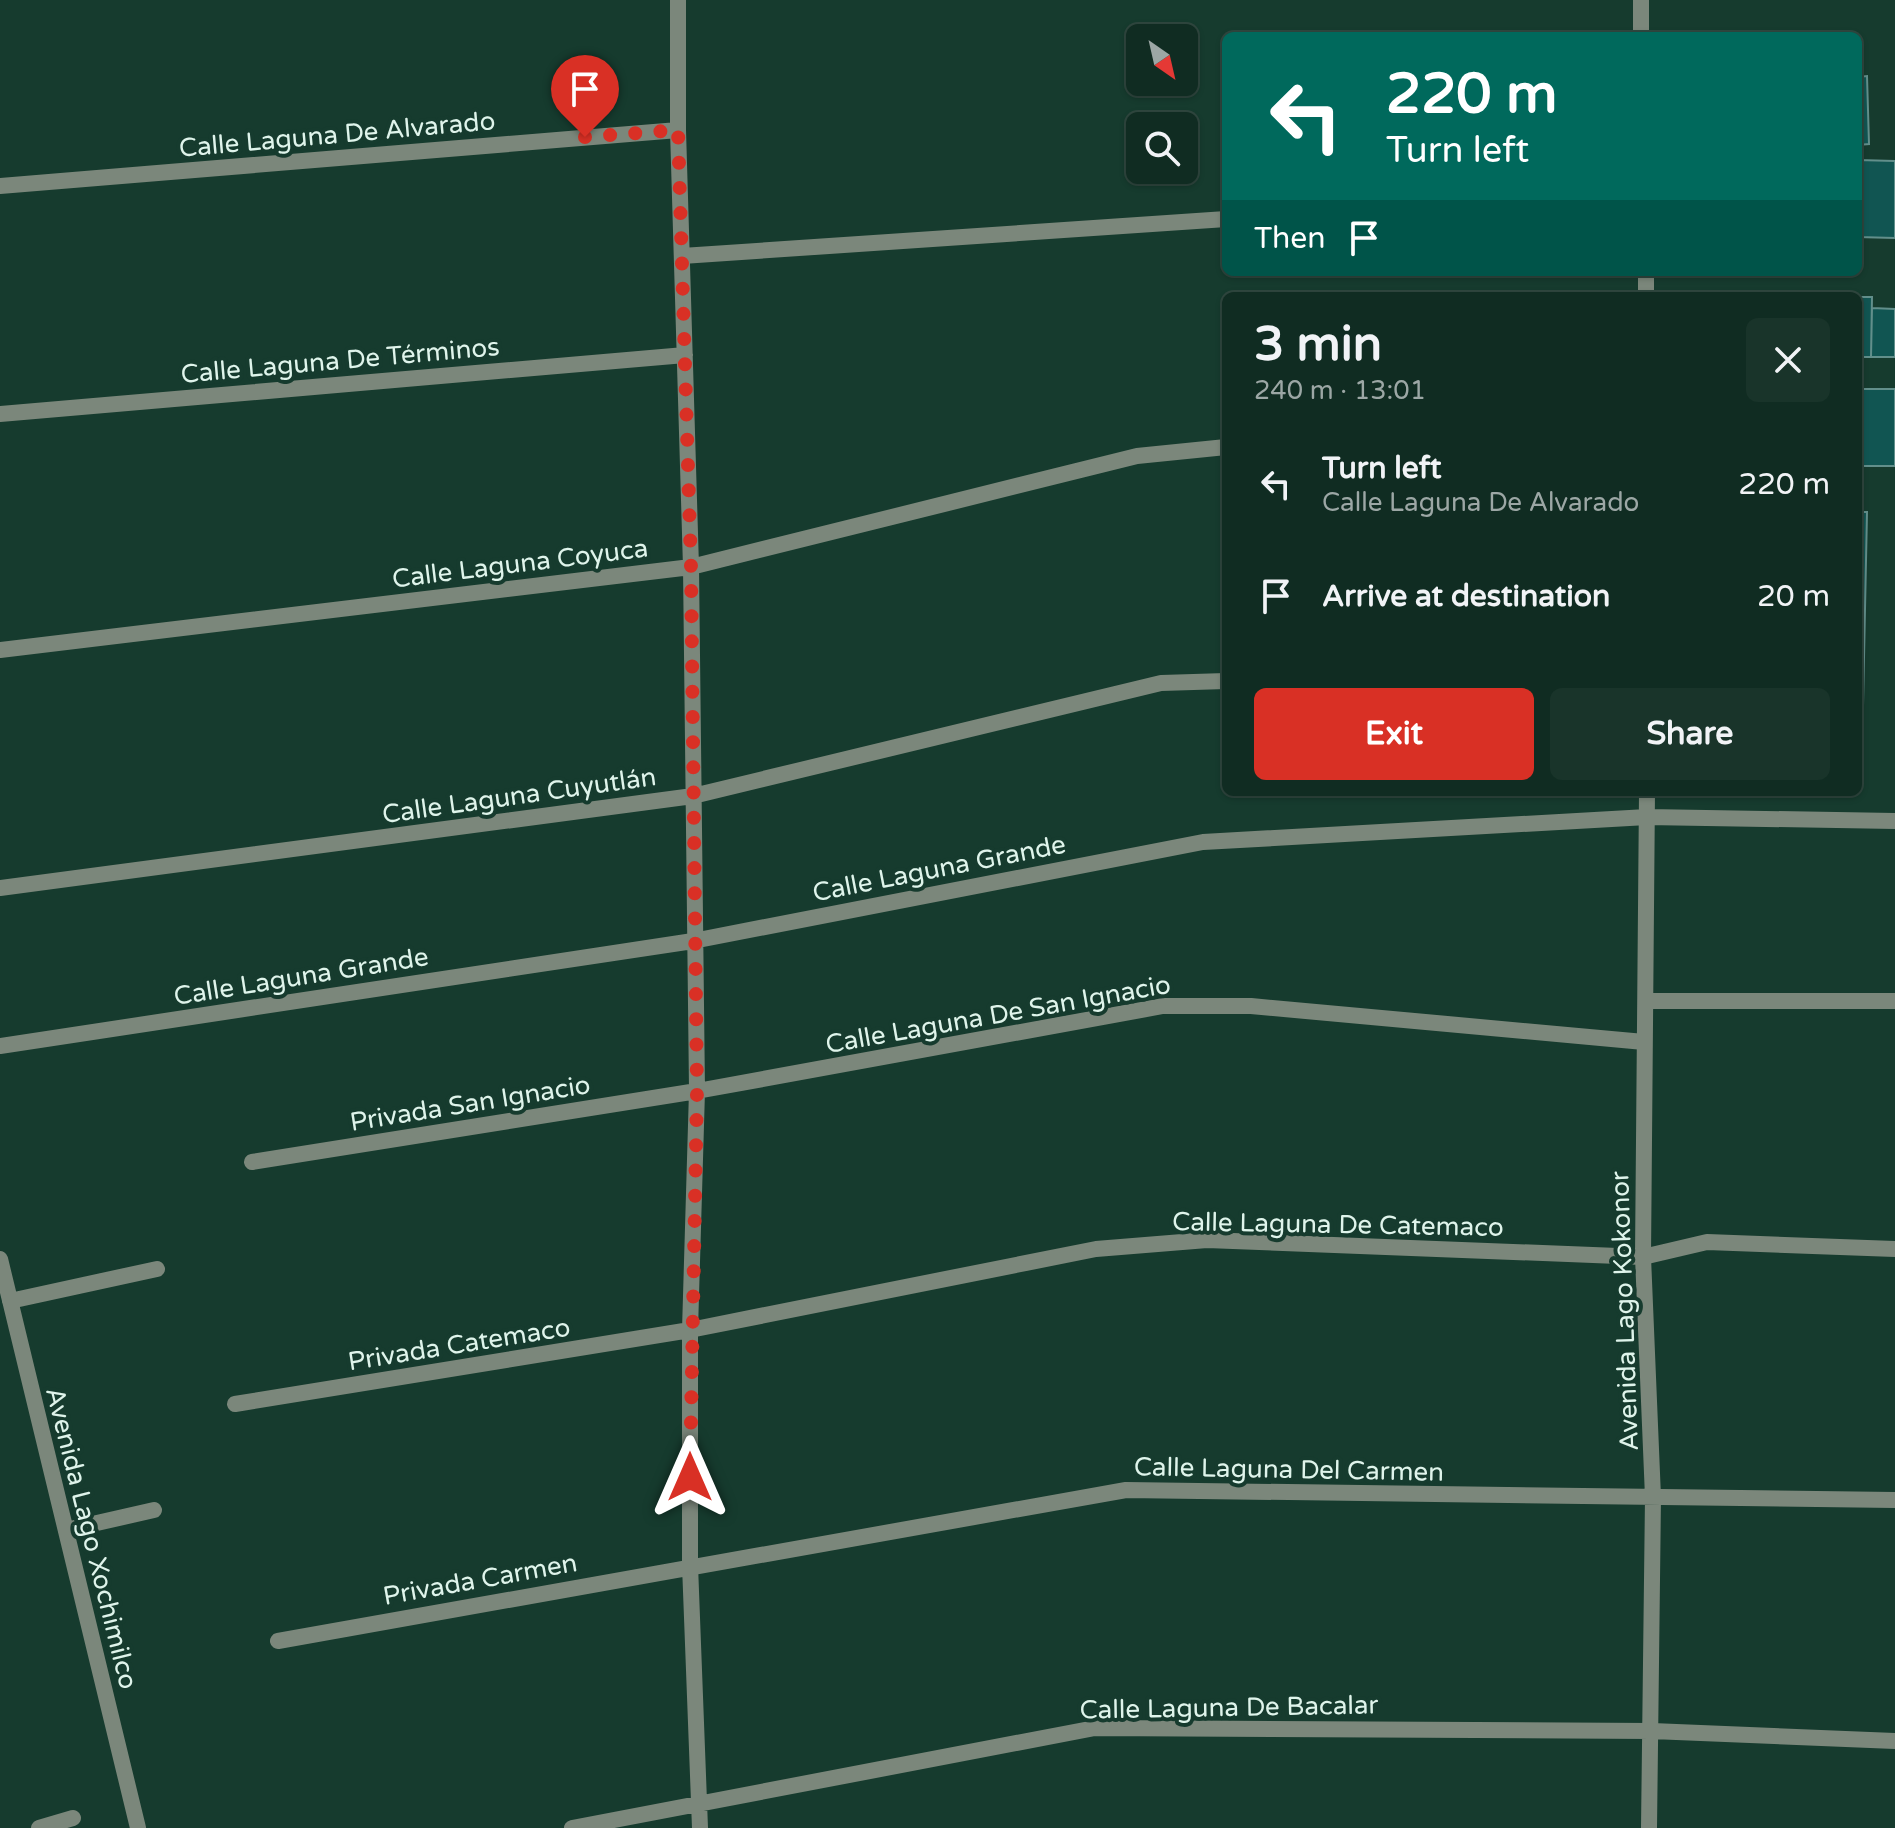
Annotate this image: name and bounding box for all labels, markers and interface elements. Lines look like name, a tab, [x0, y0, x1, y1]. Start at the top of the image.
north arrow	[1126, 24, 1198, 96]
map controls	[1126, 24, 1198, 184]
pin	[551, 55, 619, 137]
text: 220 m	[1386, 61, 1557, 128]
icon: left	[1254, 64, 1358, 168]
icon: arrive	[563, 67, 607, 111]
street label: Calle Laguna De Alvarado	[178, 105, 496, 164]
button: search	[1126, 112, 1198, 184]
text: Turn left	[1386, 129, 1529, 172]
icon: arrive	[1342, 216, 1386, 260]
text: Then	[1254, 220, 1326, 257]
text: 3 min	[1254, 316, 1382, 374]
button: close	[1746, 318, 1830, 402]
street label: Calle Laguna De Términos	[179, 331, 501, 390]
text: 240 m · 13:01	[1254, 375, 1426, 406]
text: Turn left	[1322, 450, 1441, 487]
icon: left	[1254, 462, 1298, 506]
text: 220 m	[1738, 466, 1830, 503]
text: Calle Laguna De Alvarado	[1322, 487, 1639, 518]
street label: Calle Laguna Coyuca	[390, 532, 650, 595]
icon: arrive	[1254, 574, 1298, 618]
text: Arrive at destination	[1322, 578, 1610, 615]
text: 20 m	[1757, 578, 1830, 615]
button: Exit	[1254, 688, 1534, 780]
button: Share	[1550, 688, 1830, 780]
street label: Calle Laguna Cuyutlán	[380, 761, 658, 830]
street label: Calle Laguna Grande	[810, 829, 1068, 908]
street label: Calle Laguna Grande	[172, 941, 431, 1012]
street label: Calle Laguna De San Ignacio	[823, 969, 1173, 1060]
street label: Privada San Ignacio	[348, 1069, 592, 1138]
street label: Avenida Lago Kokonor	[1604, 1170, 1645, 1451]
street label: Calle Laguna De Catemaco	[1172, 1206, 1504, 1243]
street label: Privada Catemaco	[346, 1312, 572, 1377]
street label: Avenida Lago Xochimilco	[39, 1384, 144, 1692]
position arrow	[648, 1435, 732, 1519]
street label: Calle Laguna Del Carmen	[1134, 1451, 1444, 1488]
street label: Privada Carmen	[380, 1547, 580, 1612]
street label: Calle Laguna De Bacalar	[1079, 1689, 1379, 1726]

